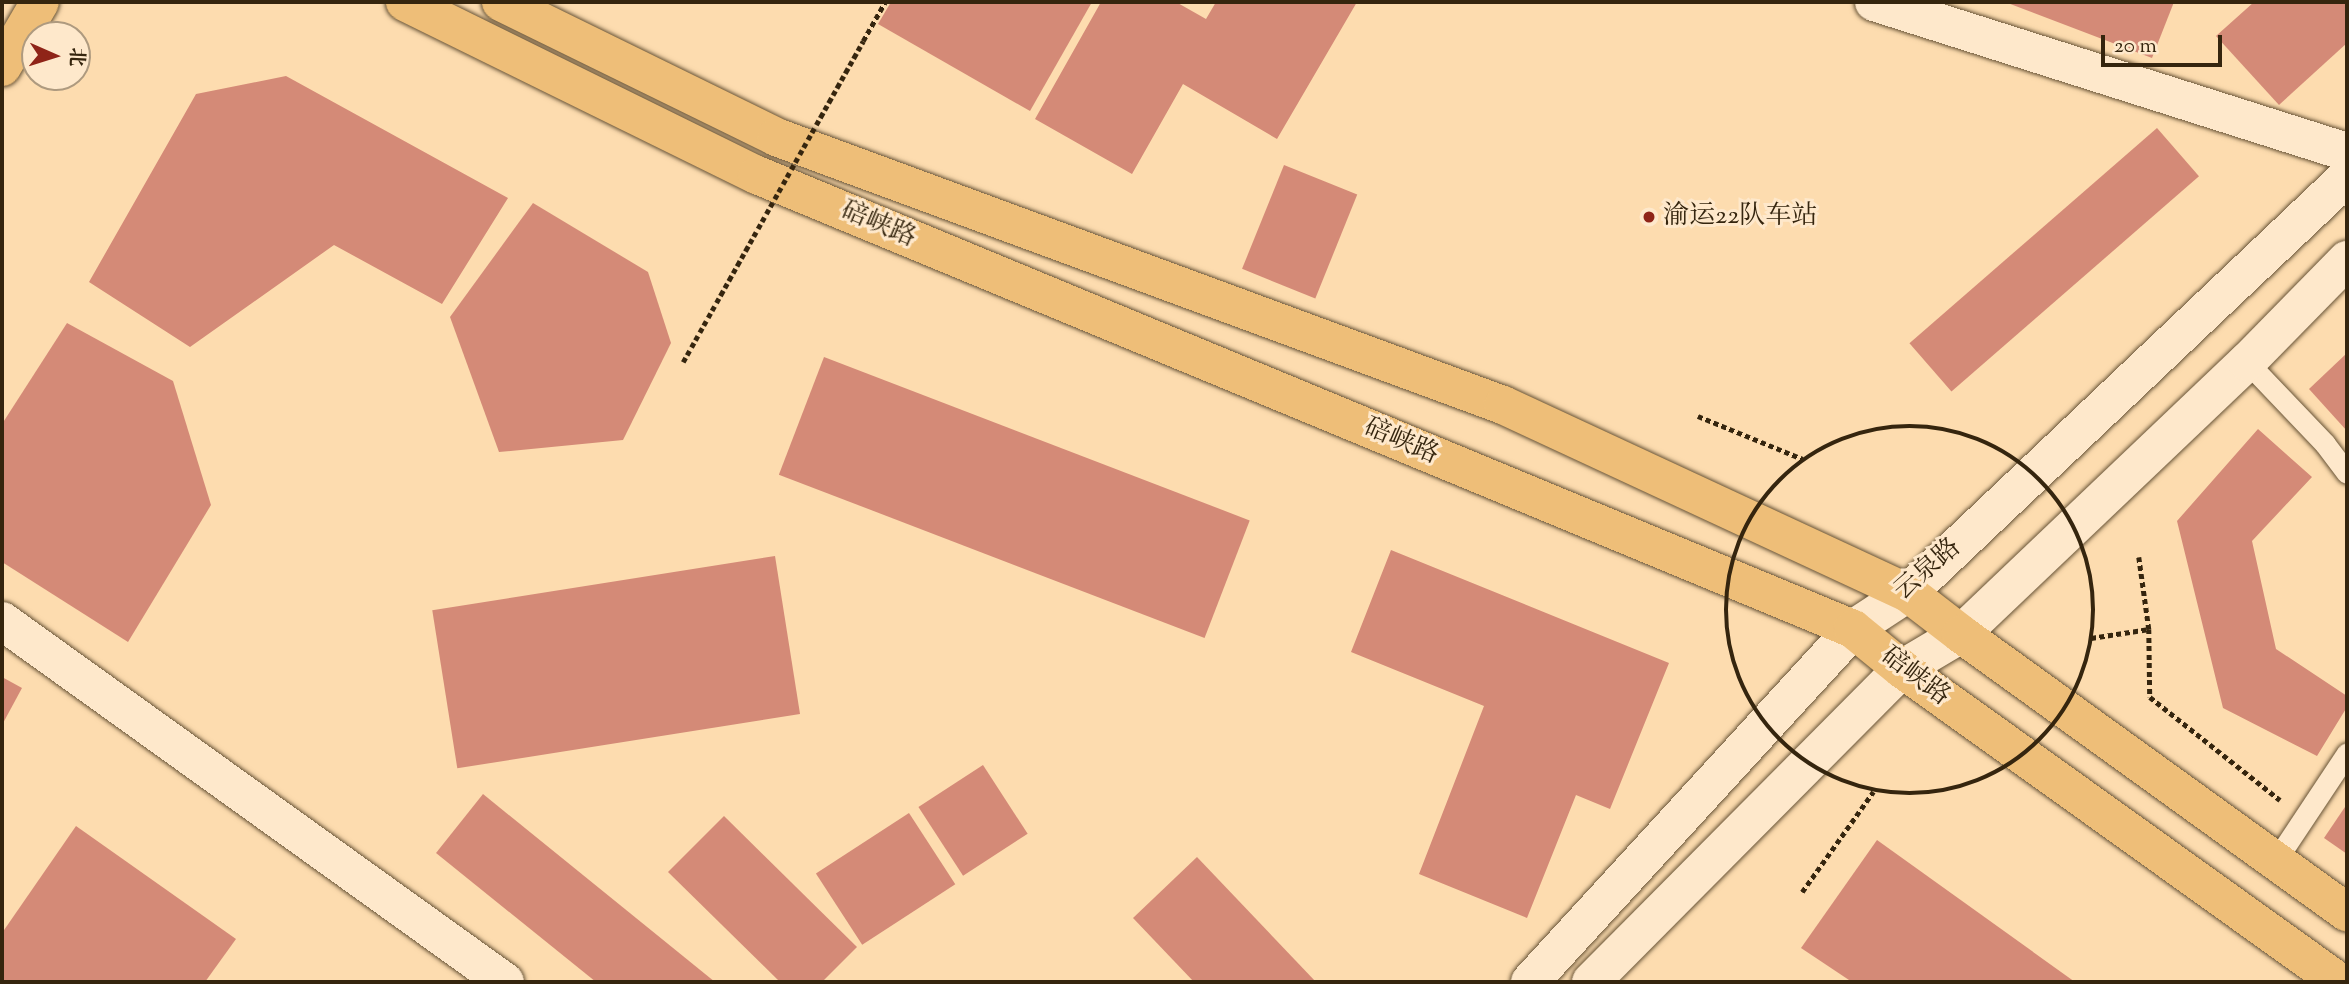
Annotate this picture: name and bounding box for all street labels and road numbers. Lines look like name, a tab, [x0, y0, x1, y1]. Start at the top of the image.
street label: 碚峡路	[836, 195, 920, 255]
street label: 碚峡路	[1359, 412, 1443, 472]
street label: 云泉路	[1888, 533, 1968, 607]
street label: 碚峡路	[1874, 641, 1956, 713]

